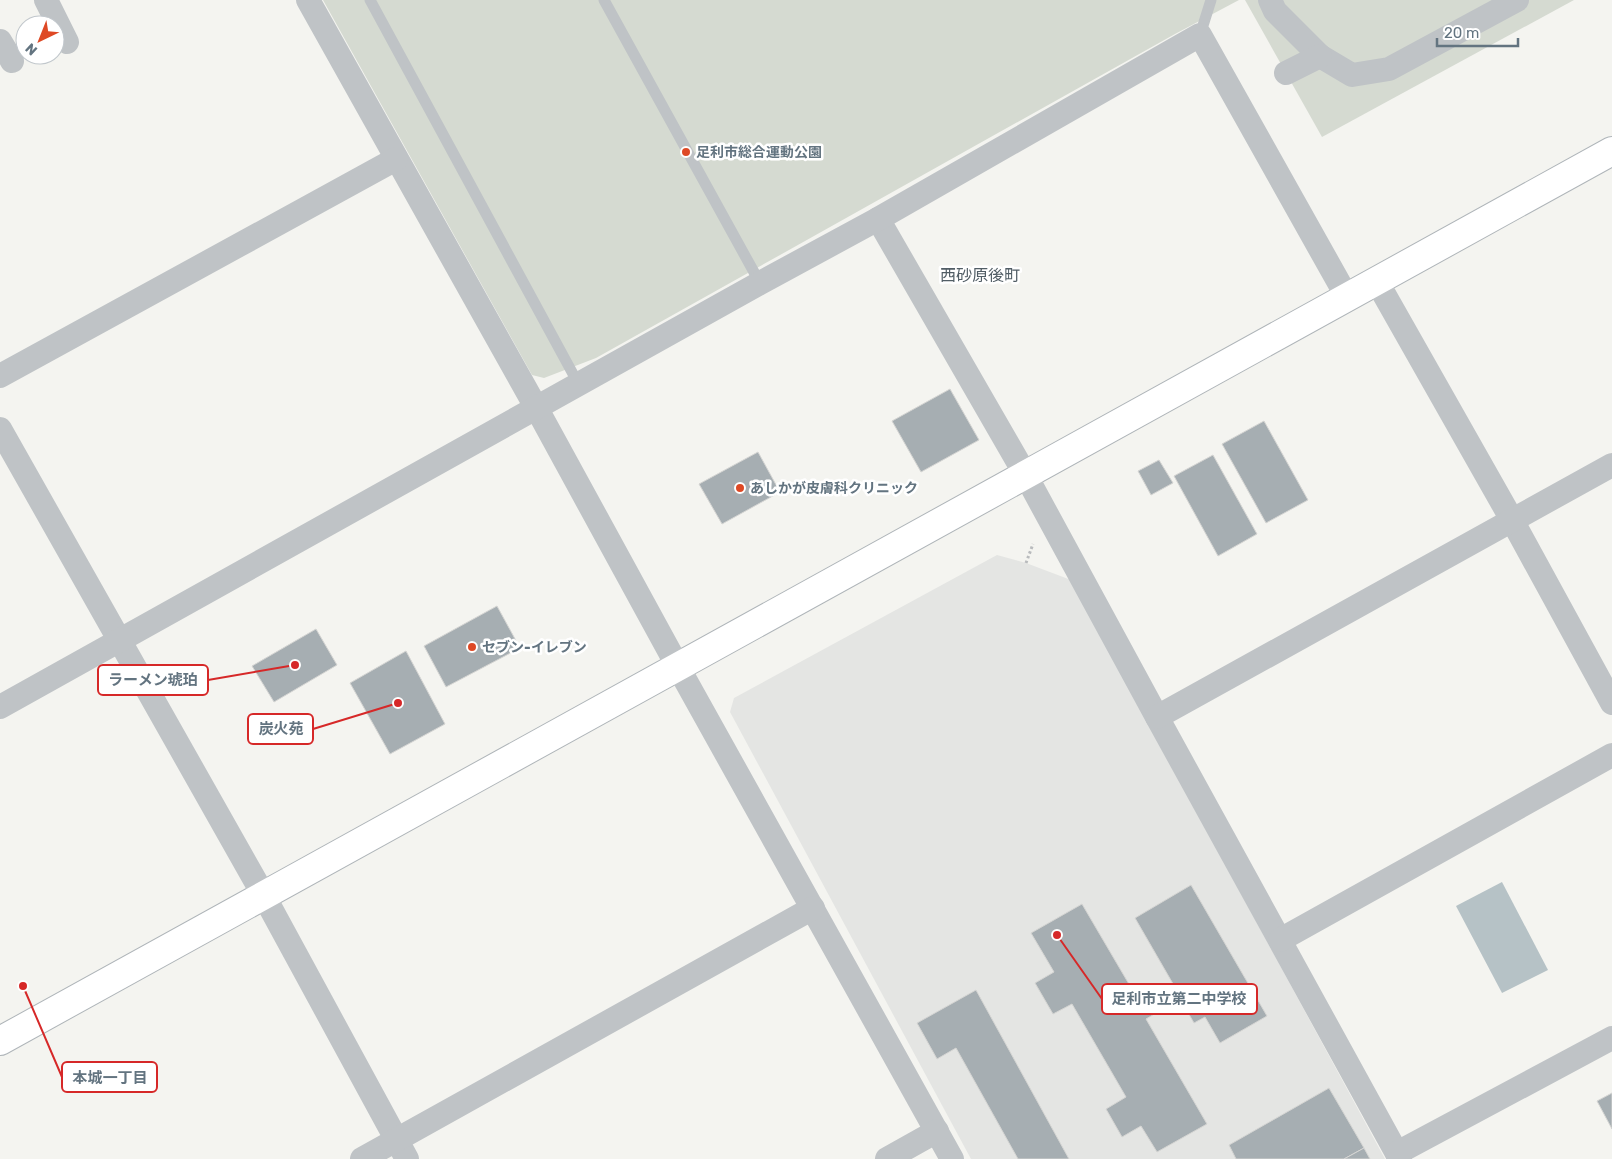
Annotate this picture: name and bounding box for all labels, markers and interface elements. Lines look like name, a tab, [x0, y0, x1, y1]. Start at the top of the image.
north arrow	[15, 15, 65, 65]
scale bar	[1437, 15, 1518, 47]
text: 20 m	[1444, 24, 1479, 42]
text: N	[22, 39, 41, 59]
place label: 足利市総合運動公園	[696, 144, 822, 161]
marker: 足利市総合運動公園	[680, 146, 692, 158]
district label: 西砂原後町	[940, 266, 1020, 285]
place label: あしかが皮膚科クリニック	[750, 480, 918, 497]
marker: あしかが皮膚科クリニック	[734, 482, 746, 494]
place label: セブン-イレブン	[482, 639, 587, 656]
marker: セブン-イレブン	[466, 641, 478, 653]
callout: ラーメン琥珀	[98, 665, 208, 695]
text: ラーメン琥珀	[108, 671, 198, 689]
callout: 炭火苑	[248, 714, 313, 744]
text: 炭火苑	[258, 720, 304, 738]
callout: 足利市立第二中学校	[1102, 984, 1257, 1014]
text: 足利市立第二中学校	[1111, 990, 1247, 1008]
callout: 本城一丁目	[62, 1062, 157, 1092]
text: 本城一丁目	[72, 1069, 148, 1087]

